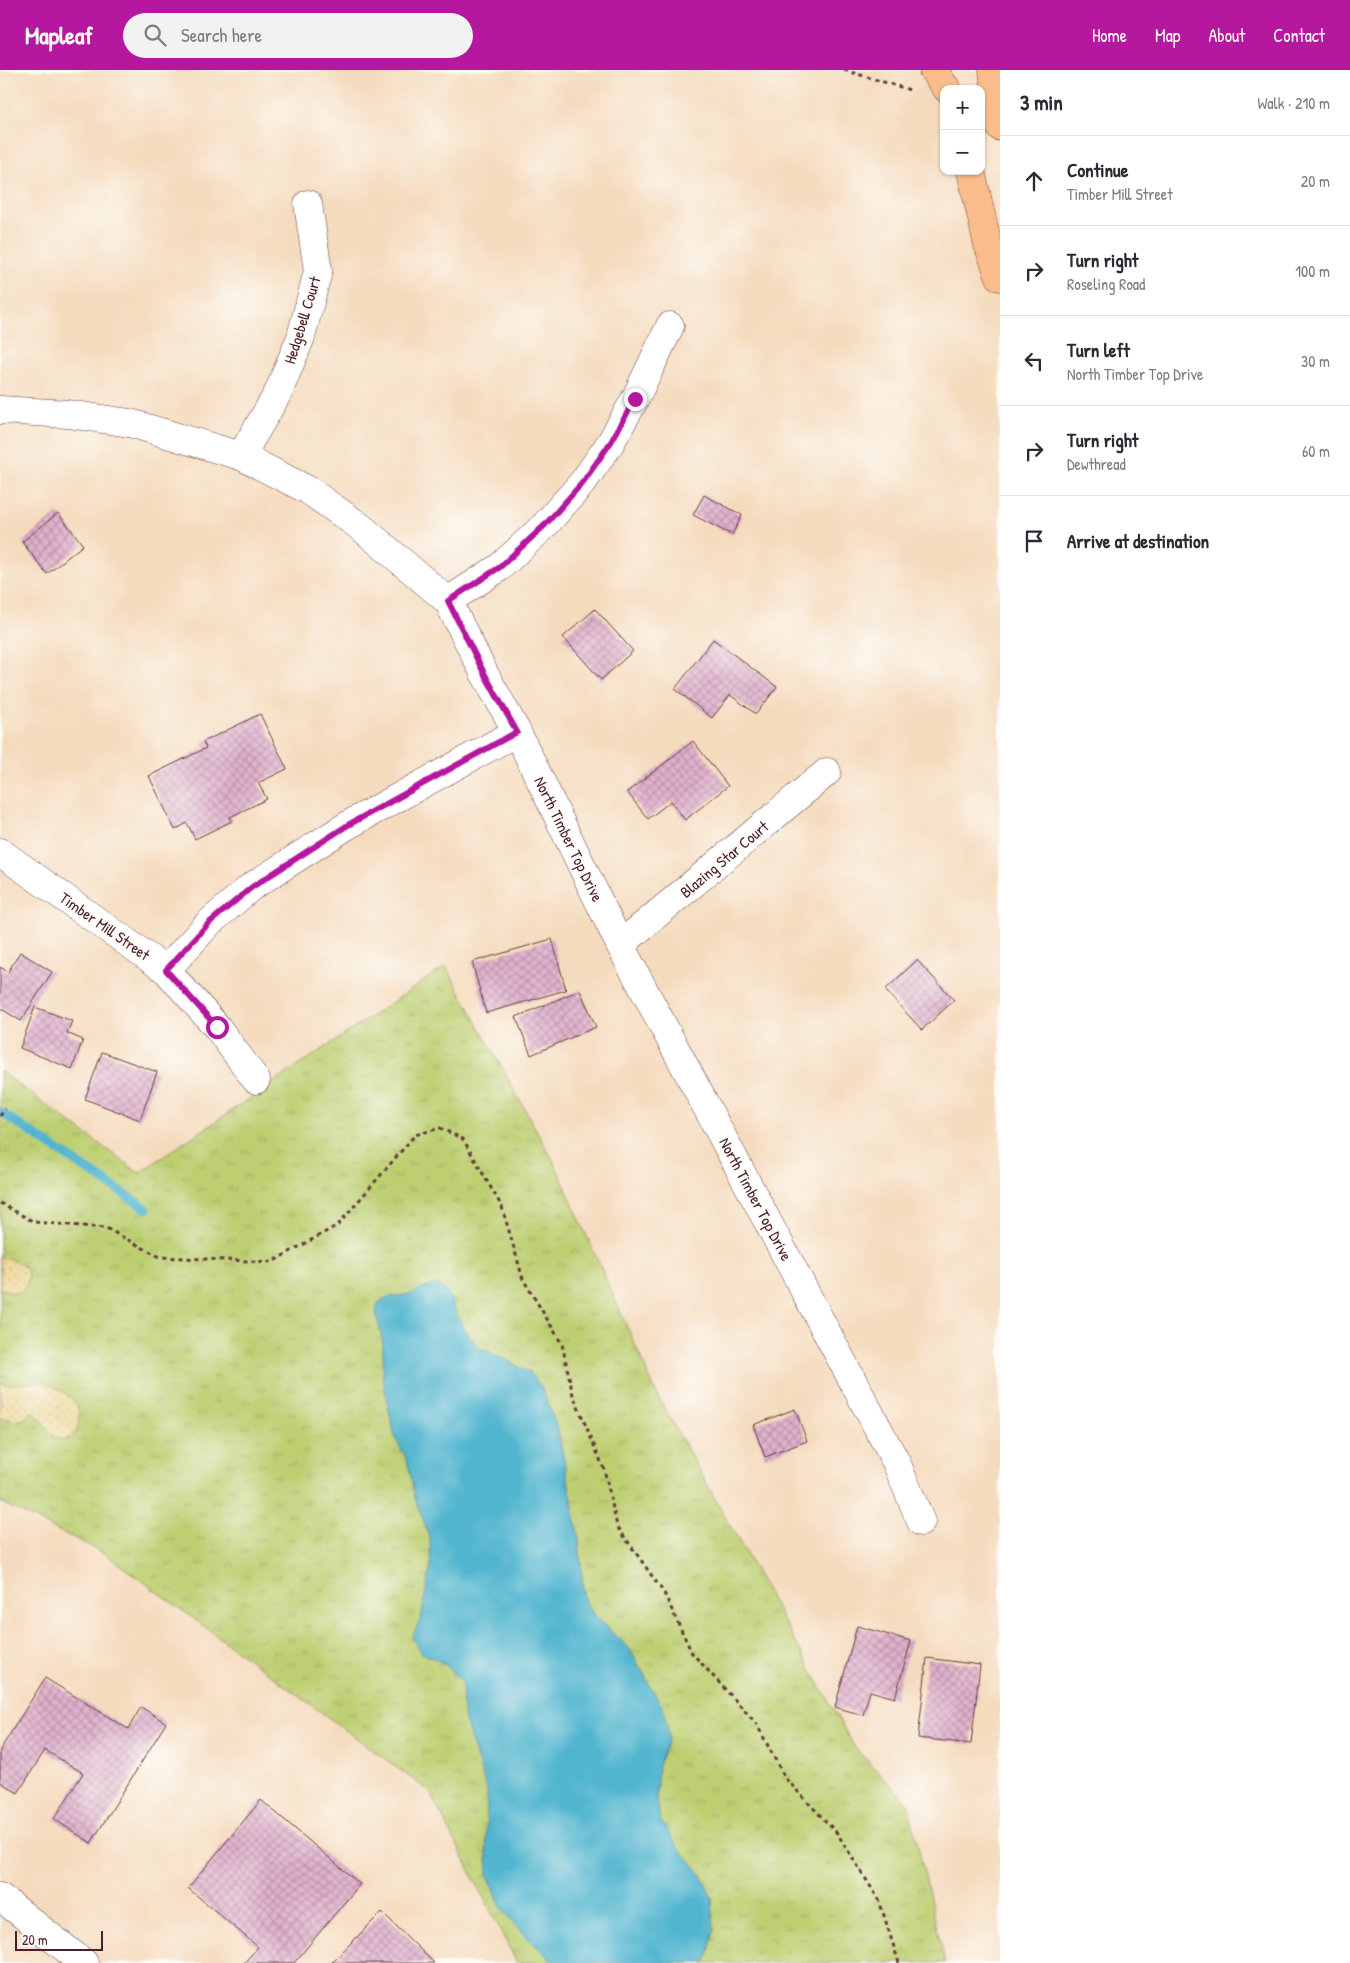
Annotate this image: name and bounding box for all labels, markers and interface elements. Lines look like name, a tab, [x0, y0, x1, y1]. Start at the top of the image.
search box	[123, 13, 473, 58]
text: Mapleaf	[25, 19, 93, 51]
icon: search	[141, 21, 169, 49]
text: Search here	[181, 22, 262, 48]
text: Home	[1092, 23, 1127, 48]
text: Map	[1155, 23, 1180, 48]
text: About	[1208, 23, 1245, 48]
text: Contact	[1273, 23, 1325, 48]
map controls	[940, 85, 985, 175]
button: +	[940, 85, 985, 130]
text: 3 min	[1020, 88, 1063, 117]
text: Walk · 210 m	[1257, 92, 1330, 114]
button: −	[940, 130, 985, 175]
text: Continue	[1067, 157, 1128, 183]
icon: ahead	[1020, 167, 1048, 195]
text: 20 m	[1301, 170, 1330, 192]
text: Timber Mill Street	[1067, 183, 1173, 205]
text: Turn right	[1067, 247, 1138, 273]
icon: right	[1020, 257, 1048, 285]
text: 100 m	[1295, 260, 1330, 282]
street label: Hedgebell Court	[278, 273, 326, 366]
text: Roseling Road	[1067, 273, 1145, 295]
text: Turn left	[1067, 337, 1130, 363]
icon: left	[1020, 347, 1048, 375]
text: 30 m	[1301, 350, 1330, 372]
text: North Timber Top Drive	[1067, 363, 1203, 385]
route end	[624, 388, 647, 411]
text: Turn right	[1067, 427, 1138, 453]
icon: right	[1020, 437, 1048, 465]
text: 60 m	[1302, 440, 1330, 462]
text: Dewthread	[1067, 453, 1126, 475]
icon: arrive	[1020, 527, 1048, 555]
text: Arrive at destination	[1067, 528, 1209, 554]
street label: North Timber Top Drive	[529, 773, 609, 906]
street label: Blazing Star Court	[675, 815, 773, 903]
street label: Timber Mill Street	[55, 887, 155, 966]
route start	[206, 1016, 229, 1039]
street label: North Timber Top Drive	[714, 1134, 798, 1265]
scale bar	[15, 1928, 102, 1951]
text: 20 m	[22, 1930, 48, 1949]

